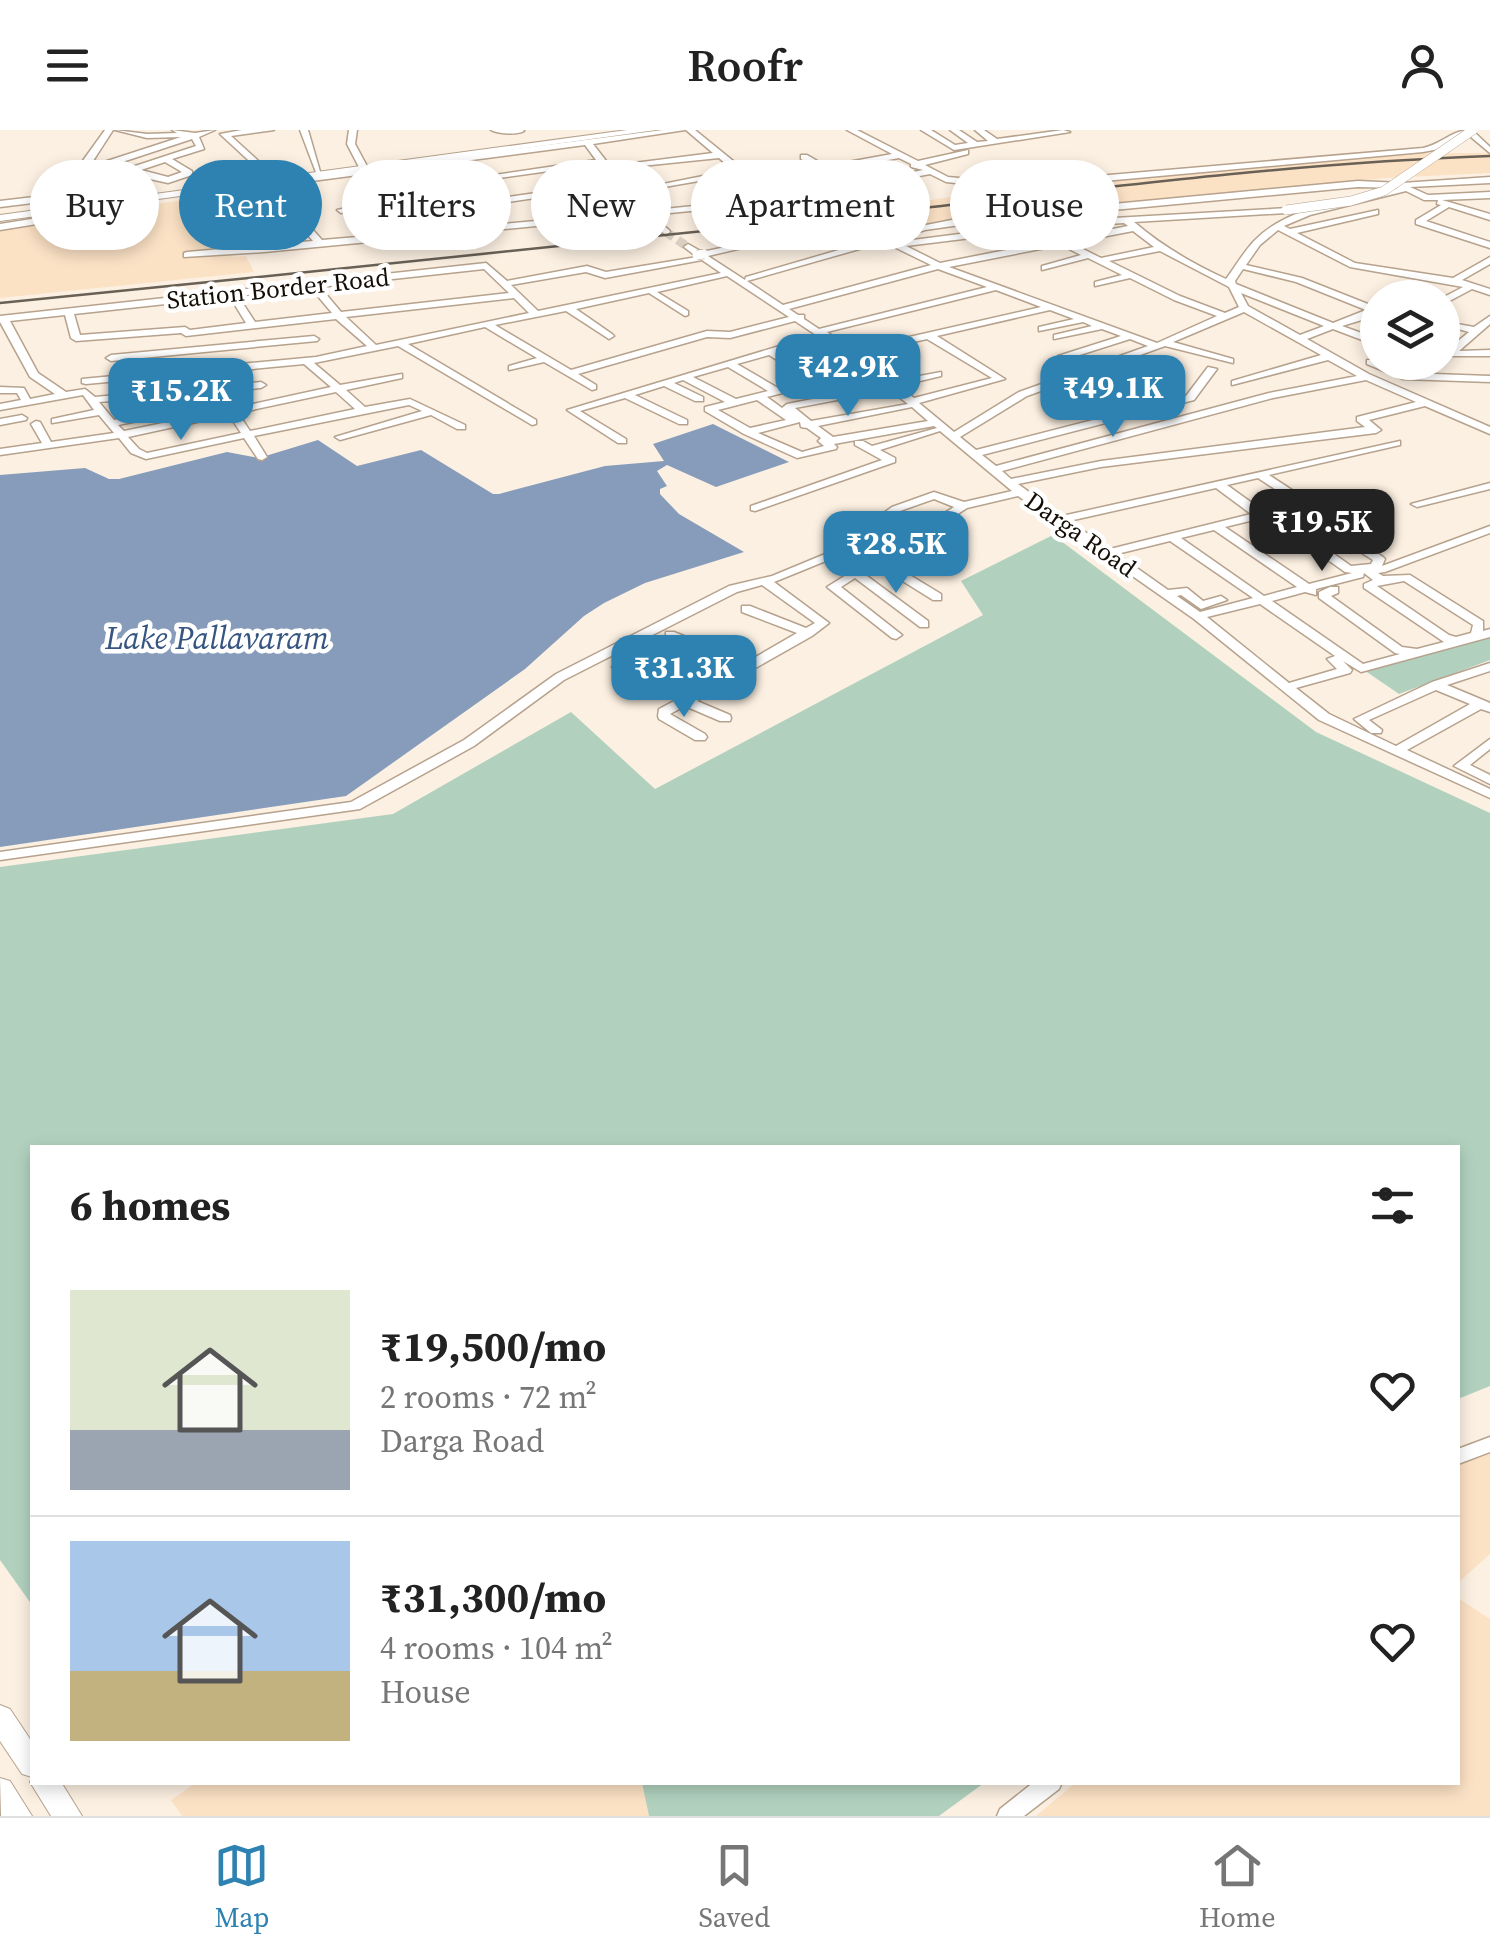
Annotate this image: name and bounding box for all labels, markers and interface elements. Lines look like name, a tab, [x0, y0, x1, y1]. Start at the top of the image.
text: Roofr	[687, 34, 803, 96]
icon: menu	[40, 38, 95, 93]
icon: person	[1395, 38, 1450, 93]
chip: Buy	[30, 160, 159, 250]
chip: Rent	[179, 160, 322, 250]
chip: Filters	[342, 160, 511, 250]
chip: New	[531, 160, 671, 250]
chip: Apartment	[691, 160, 930, 250]
chip: House	[950, 160, 1119, 250]
street label: Station Border Road	[165, 259, 391, 317]
map controls	[1360, 280, 1460, 380]
button: layers	[1360, 280, 1460, 380]
pin: ₹42.9K	[767, 334, 929, 419]
text: ₹42.9K	[797, 344, 899, 388]
pin: ₹49.1K	[1032, 355, 1194, 440]
pin: ₹15.2K	[100, 358, 262, 443]
text: ₹49.1K	[1062, 365, 1164, 409]
text: ₹15.2K	[130, 368, 232, 412]
street label: Darga Road	[1019, 483, 1143, 585]
pin: ₹19.5K	[1241, 489, 1403, 574]
text: ₹19.5K	[1271, 499, 1373, 543]
pin: ₹28.5K	[815, 511, 977, 596]
text: ₹28.5K	[845, 521, 947, 565]
water label: Lake Pallavaram	[104, 616, 329, 660]
pin: ₹31.3K	[603, 635, 765, 720]
text: ₹31.3K	[633, 645, 735, 689]
text: 6 homes	[70, 1176, 230, 1234]
icon: filters	[1365, 1178, 1420, 1233]
text: ₹19,500/mo	[380, 1317, 606, 1375]
icon: home	[150, 1330, 270, 1450]
icon: heart	[1365, 1363, 1420, 1418]
text: 2 rooms · 72 m²	[380, 1375, 597, 1419]
text: Darga Road	[380, 1419, 544, 1463]
text: ₹31,300/mo	[380, 1568, 606, 1626]
icon: home	[150, 1581, 270, 1701]
icon: heart	[1365, 1614, 1420, 1669]
text: 4 rooms · 104 m²	[380, 1626, 613, 1670]
text: House	[380, 1670, 471, 1714]
tab: Map	[214, 1838, 269, 1936]
tab: Saved	[698, 1838, 770, 1936]
tab: Home	[1199, 1838, 1276, 1936]

